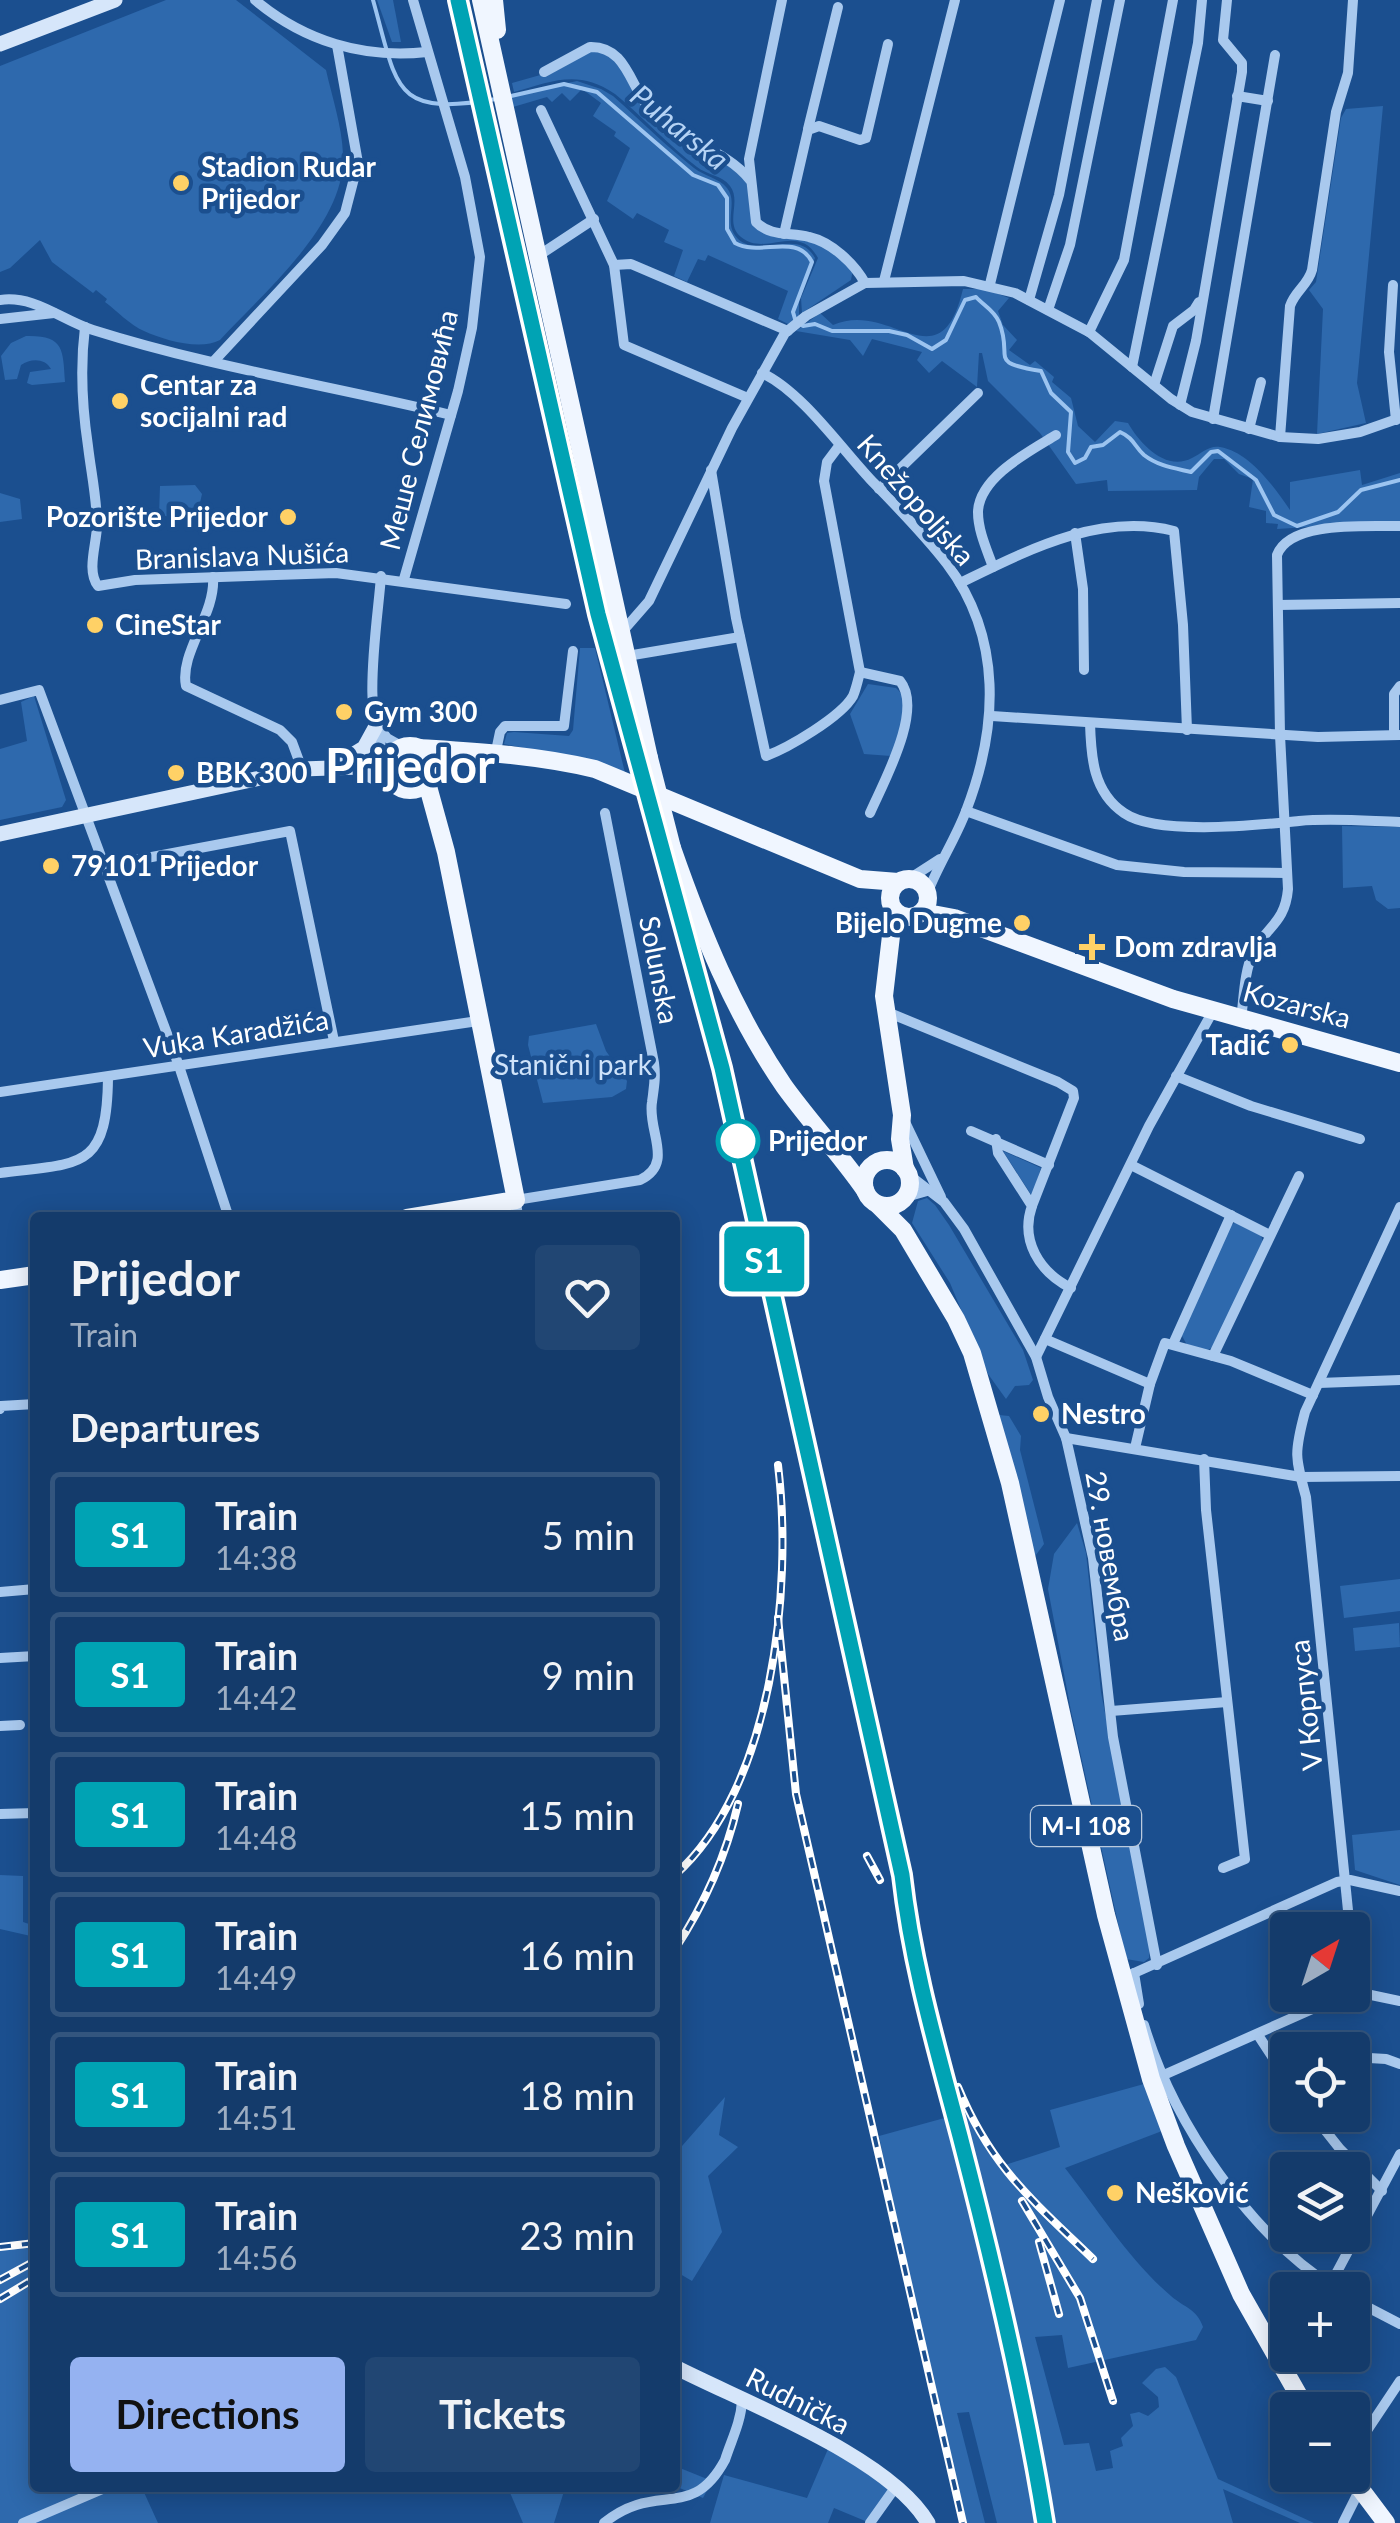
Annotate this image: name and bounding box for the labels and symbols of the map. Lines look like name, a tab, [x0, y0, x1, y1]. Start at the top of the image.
water label: Puharska	[624, 76, 736, 177]
place label: Stadion Rudar Prijedor	[201, 149, 376, 215]
marker: Stadion Rudar Prijedor	[170, 172, 192, 194]
street label: Меше Селимовића	[372, 306, 464, 553]
place label: Centar za socijalni rad	[140, 367, 287, 433]
marker: Centar za socijalni rad	[109, 390, 131, 412]
street label: Knežopoljska	[851, 427, 983, 572]
place label: Pozorište Prijedor	[46, 499, 269, 533]
marker: Pozorište Prijedor	[277, 506, 299, 528]
street label: Branislava Nušića	[134, 534, 350, 576]
place label: CineStar	[115, 607, 221, 641]
marker: CineStar	[84, 614, 106, 636]
place label: Gym 300	[364, 694, 478, 728]
marker: Gym 300	[333, 701, 355, 723]
district label: Prijedor	[325, 736, 495, 793]
place label: BBK 300	[196, 755, 308, 789]
marker: BBK 300	[165, 762, 187, 784]
place label: 79101 Prijedor	[71, 848, 259, 882]
marker: 79101 Prijedor	[40, 855, 62, 877]
place label: Bijelo Dugme	[835, 905, 1002, 939]
marker: Bijelo Dugme	[1011, 912, 1033, 934]
street label: Solunska	[633, 913, 687, 1027]
place label: Dom zdravlja	[1114, 929, 1277, 963]
marker: Dom zdravlja	[1079, 934, 1105, 960]
street label: Kozarska	[1240, 973, 1355, 1035]
street label: Vuka Karadžića	[141, 1002, 331, 1064]
place label: Tadić	[1206, 1027, 1270, 1061]
marker: Tadić	[1279, 1034, 1301, 1056]
park label: Stanični park	[494, 1047, 653, 1081]
marker: Prijedor	[717, 1120, 759, 1162]
place label: Prijedor	[768, 1123, 868, 1157]
line badge: S1	[719, 1226, 809, 1292]
place label: Nestro	[1061, 1396, 1146, 1430]
marker: Nestro	[1030, 1403, 1052, 1425]
street label: 29. новембра	[1079, 1468, 1143, 1644]
street label: V Корпуса	[1281, 1638, 1329, 1772]
road number: M-I 108	[1031, 1806, 1141, 1846]
north arrow	[1270, 1912, 1370, 2012]
place label: Nešković	[1135, 2175, 1249, 2209]
marker: Nešković	[1104, 2182, 1126, 2204]
street label: Rudnička	[741, 2360, 856, 2441]

